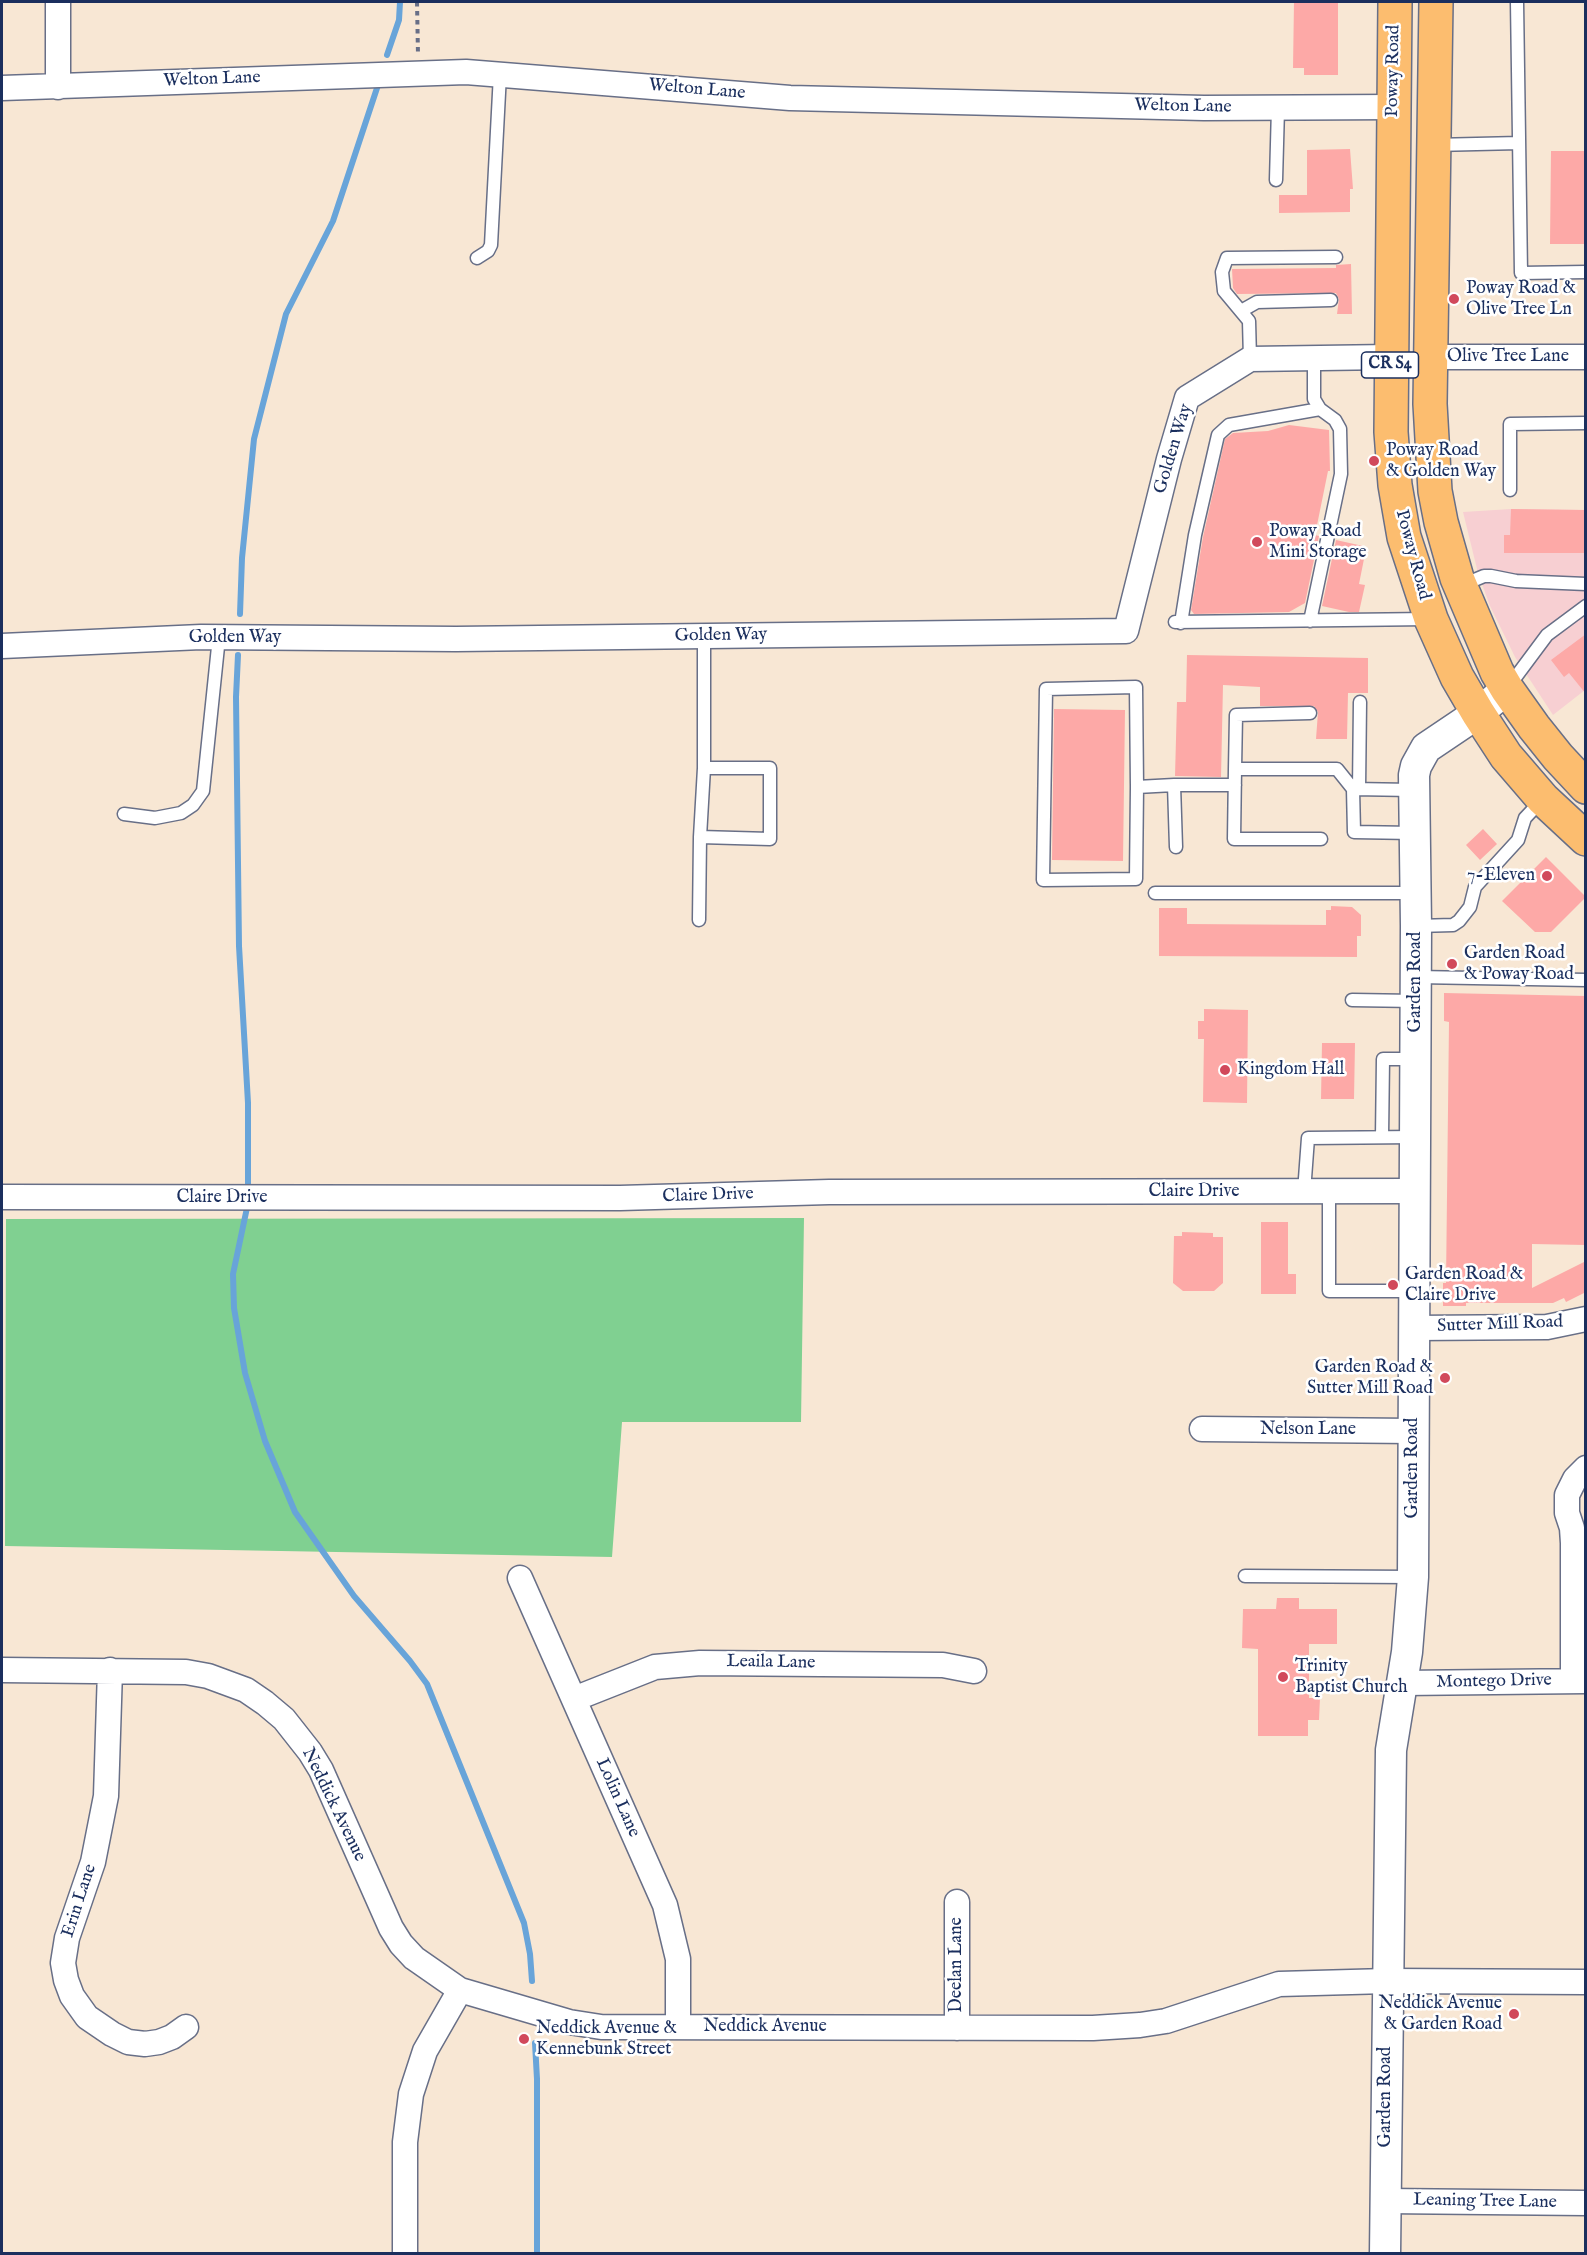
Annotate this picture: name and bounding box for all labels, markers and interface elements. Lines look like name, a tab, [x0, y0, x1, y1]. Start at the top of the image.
street label: Poway Road	[1382, 25, 1406, 117]
street label: Welton Lane	[163, 68, 261, 92]
street label: Welton Lane	[648, 75, 746, 105]
street label: Welton Lane	[1134, 95, 1232, 119]
place label: Poway Road & Olive Tree Ln	[1466, 278, 1576, 320]
marker: Poway Road & Olive Tree Ln	[1447, 292, 1461, 306]
street label: Olive Tree Lane	[1447, 346, 1569, 368]
road number: CR S4	[1362, 352, 1418, 378]
street label: Golden Way	[1150, 402, 1198, 496]
place label: Poway Road & Golden Way	[1386, 440, 1496, 482]
marker: Poway Road & Golden Way	[1367, 454, 1381, 468]
street label: Poway Road	[1390, 508, 1434, 602]
place label: Poway Road Mini Storage	[1269, 521, 1366, 564]
marker: Poway Road Mini Storage	[1250, 535, 1264, 549]
street label: Golden Way	[674, 624, 768, 648]
street label: Golden Way	[189, 627, 281, 649]
place label: 7-Eleven	[1467, 865, 1535, 887]
marker: 7-Eleven	[1540, 869, 1554, 883]
street label: Garden Road	[1405, 932, 1427, 1032]
place label: Garden Road & Poway Road	[1464, 943, 1574, 986]
marker: Garden Road & Poway Road	[1445, 957, 1459, 971]
place label: Kingdom Hall	[1237, 1059, 1344, 1081]
marker: Kingdom Hall	[1218, 1063, 1232, 1077]
street label: Claire Drive	[1148, 1181, 1240, 1203]
street label: Claire Drive	[662, 1184, 754, 1208]
street label: Claire Drive	[176, 1187, 268, 1209]
place label: Garden Road & Claire Drive	[1405, 1264, 1523, 1306]
marker: Garden Road & Claire Drive	[1386, 1278, 1400, 1292]
street label: Sutter Mill Road	[1437, 1312, 1563, 1338]
place label: Garden Road & Sutter Mill Road	[1307, 1357, 1433, 1400]
marker: Garden Road & Sutter Mill Road	[1438, 1371, 1452, 1385]
street label: Garden Road	[1402, 1418, 1424, 1518]
street label: Nelson Lane	[1260, 1419, 1356, 1441]
street label: Leaila Lane	[726, 1651, 816, 1675]
place label: Trinity Baptist Church	[1295, 1656, 1407, 1698]
marker: Trinity Baptist Church	[1276, 1670, 1290, 1684]
street label: Montego Drive	[1436, 1670, 1552, 1694]
street label: Neddick Avenue	[296, 1745, 370, 1865]
street label: Lolin Lane	[590, 1755, 644, 1841]
street label: Erin Lane	[58, 1862, 102, 1940]
street label: Deelan Lane	[946, 1917, 968, 2013]
place label: Neddick Avenue & Garden Road	[1378, 1993, 1502, 2036]
marker: Neddick Avenue & Garden Road	[1507, 2007, 1521, 2021]
street label: Neddick Avenue	[703, 2016, 827, 2038]
place label: Neddick Avenue & Kennebunk Street	[536, 2018, 677, 2060]
marker: Neddick Avenue & Kennebunk Street	[517, 2032, 531, 2046]
street label: Garden Road	[1375, 2047, 1397, 2147]
street label: Leaning Tree Lane	[1413, 2190, 1557, 2214]

